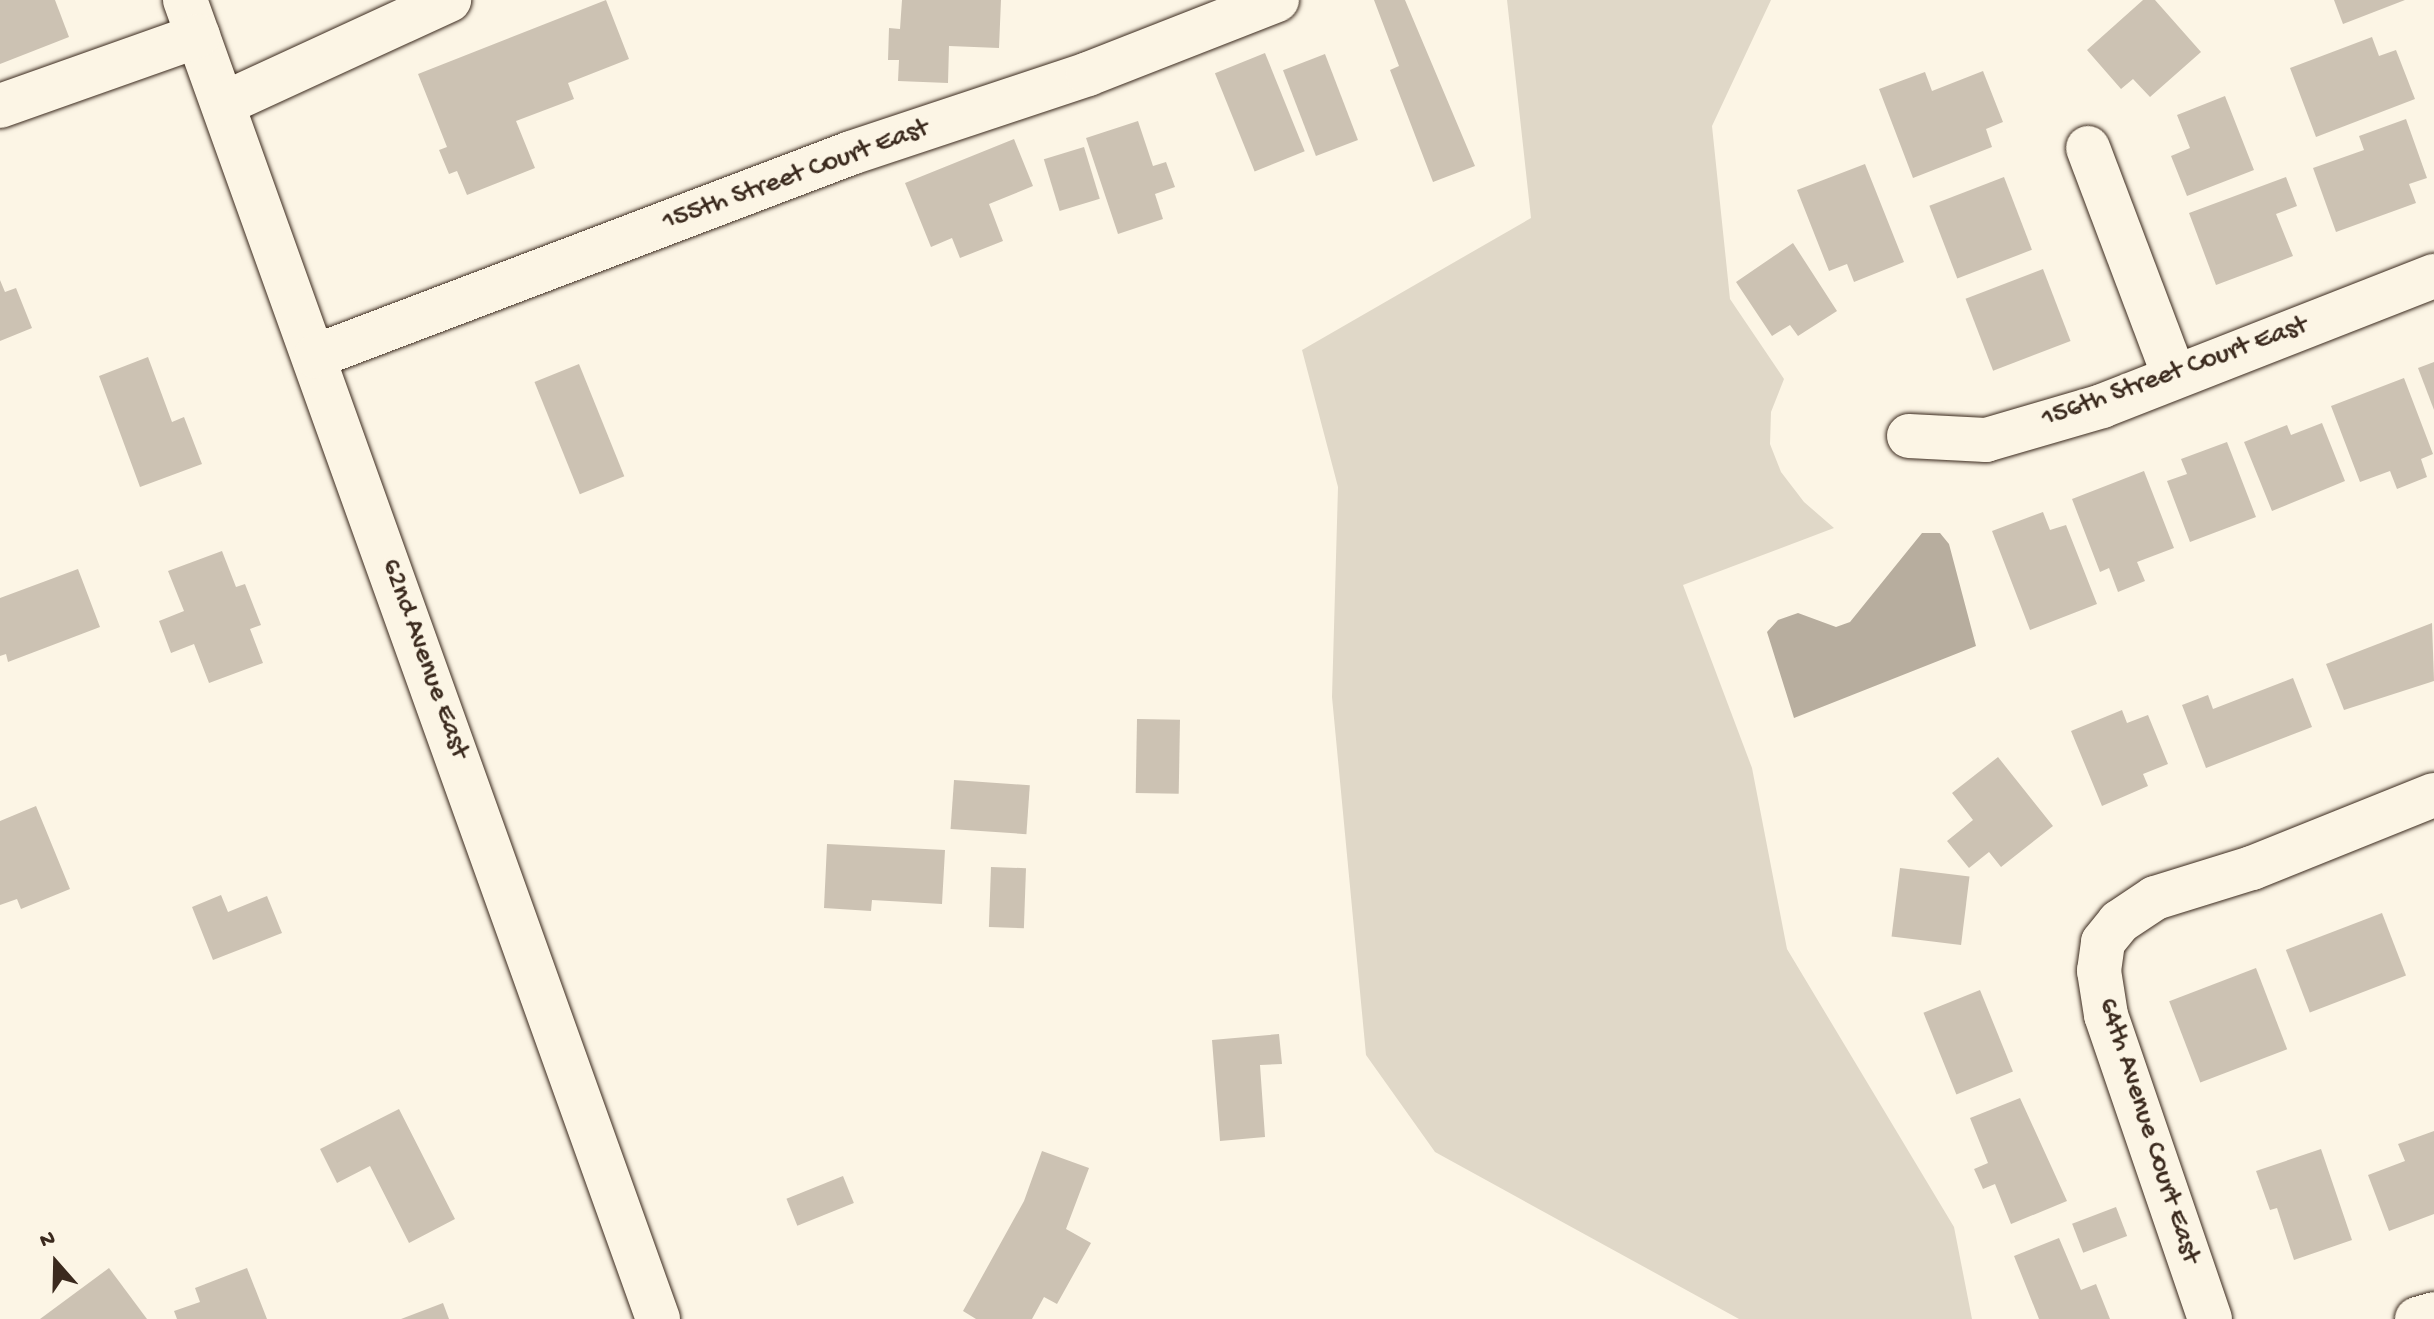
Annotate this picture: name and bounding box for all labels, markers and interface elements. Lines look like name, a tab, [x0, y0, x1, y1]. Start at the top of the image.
street label: 155th Street Court East	[658, 112, 934, 240]
street label: 156th Street Court East	[2038, 309, 2312, 437]
street label: 62nd Avenue East	[372, 555, 476, 763]
street label: 64th Avenue Court East	[2089, 994, 2207, 1268]
north arrow	[16, 1223, 96, 1303]
text: N	[37, 1226, 59, 1255]

